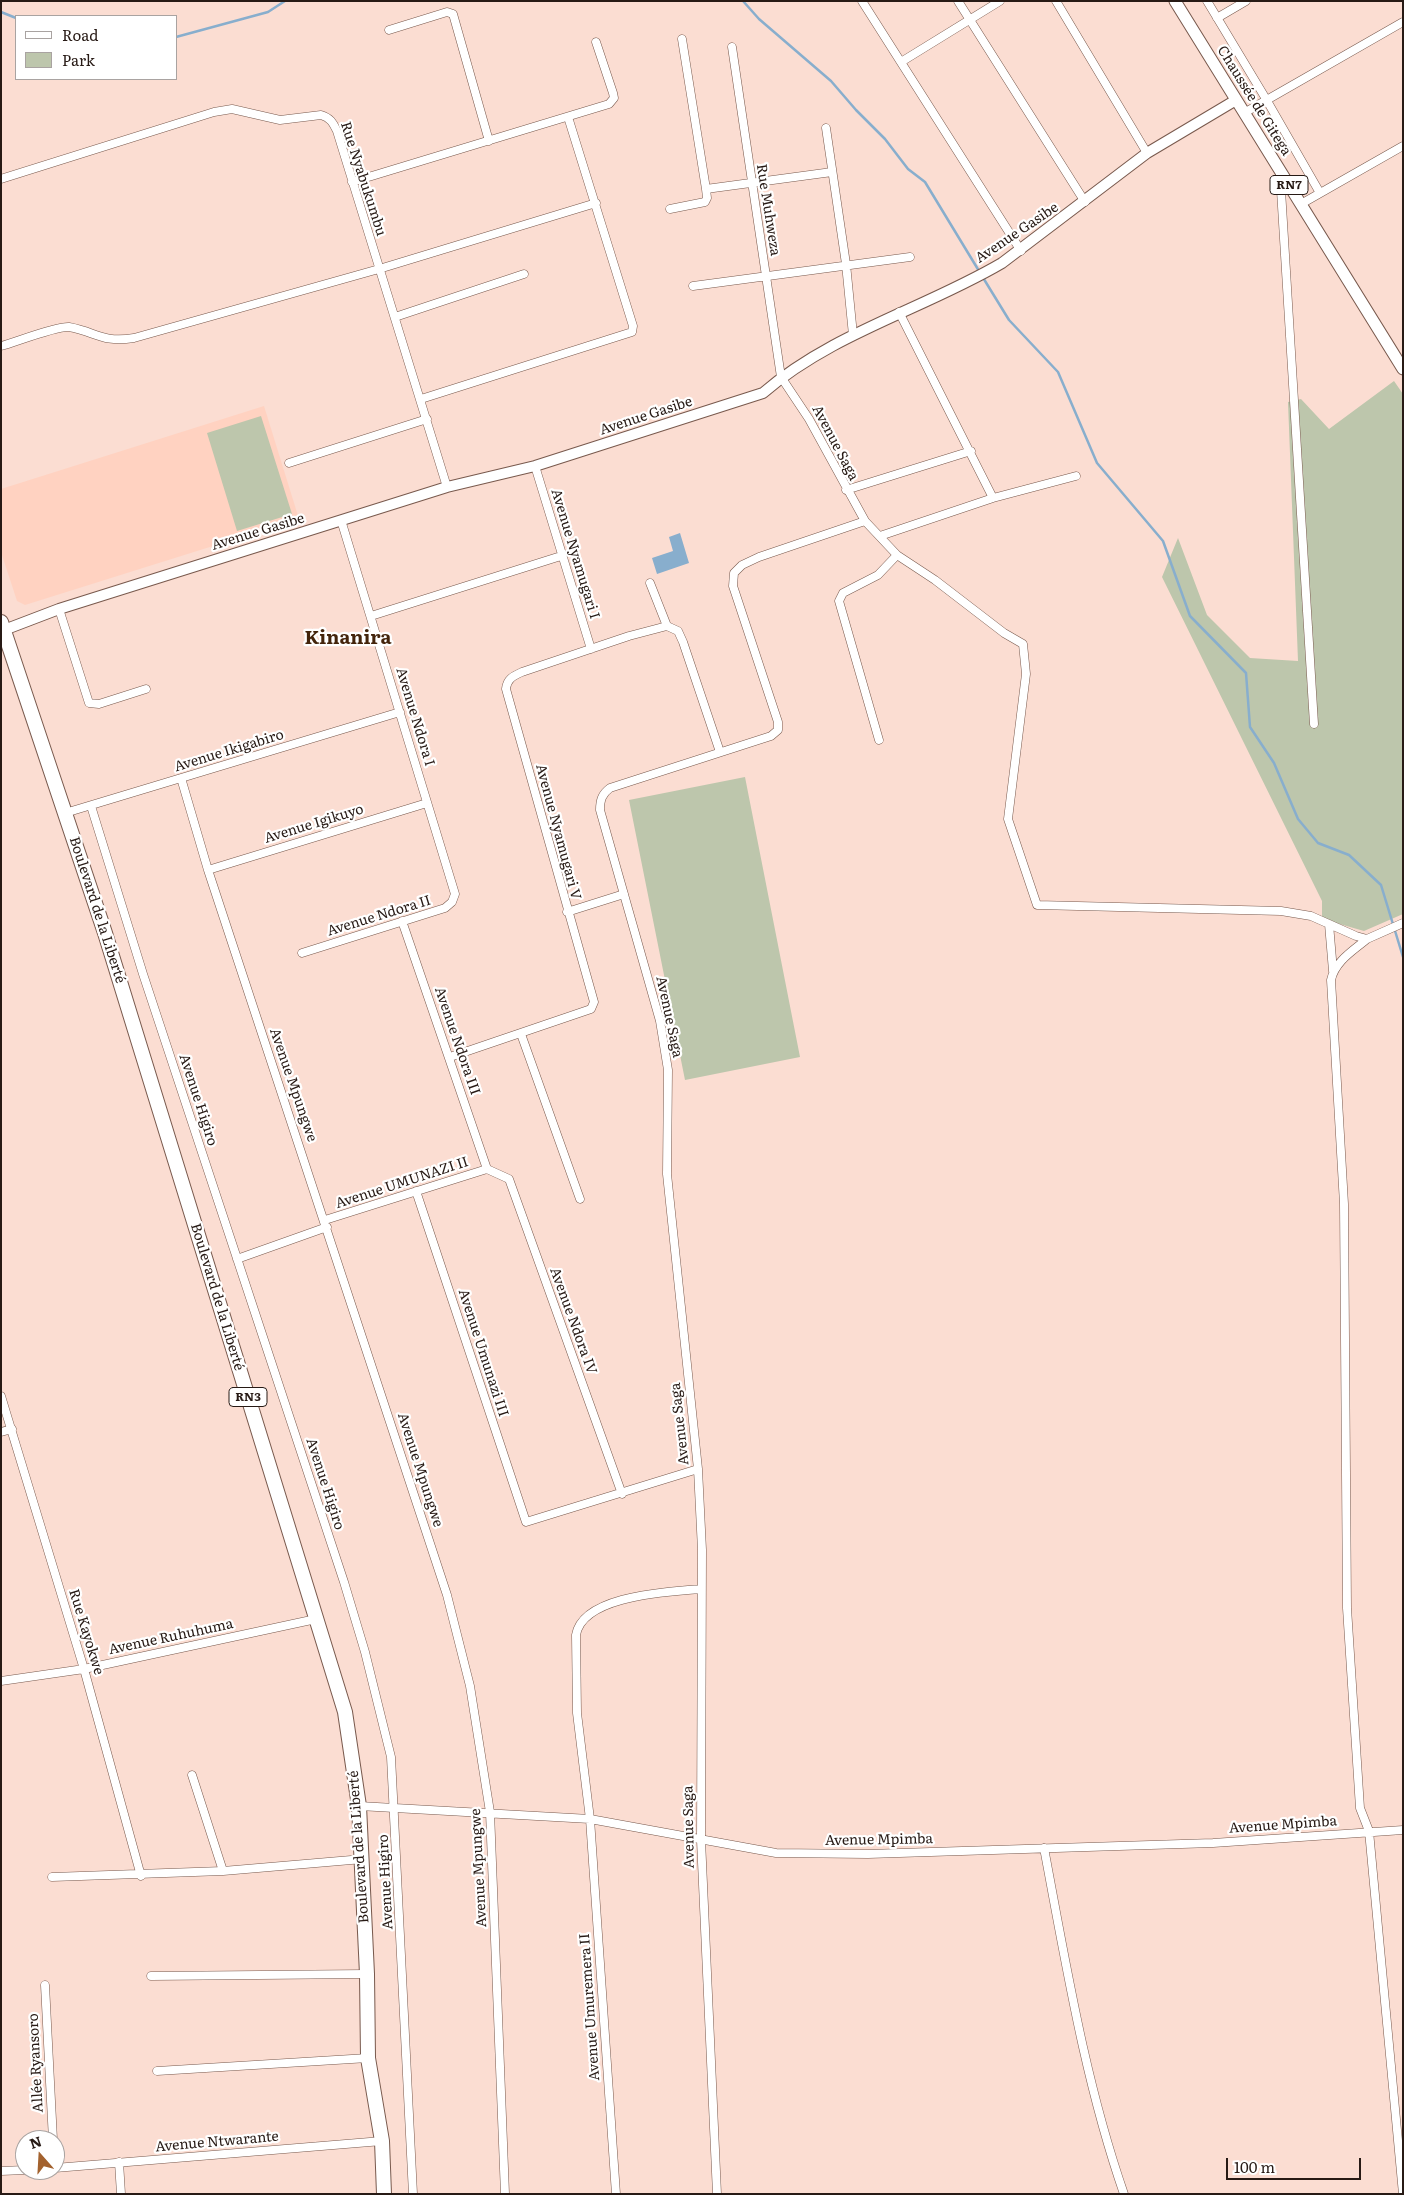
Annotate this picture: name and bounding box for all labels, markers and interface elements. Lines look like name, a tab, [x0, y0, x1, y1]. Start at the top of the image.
legend	[15, 15, 178, 80]
text: Road	[62, 23, 98, 46]
street label: Chaussée de Gitega	[1213, 43, 1295, 159]
text: Park	[62, 48, 95, 71]
street label: Rue Nyabukumbu	[337, 120, 389, 238]
street label: Rue Muhweza	[752, 163, 784, 257]
road number: RN7	[1270, 176, 1308, 194]
street label: Avenue Gasibe	[972, 199, 1062, 267]
street label: Avenue Gasibe	[598, 393, 694, 439]
street label: Avenue Saga	[808, 402, 862, 484]
street label: Avenue Nyamugari I	[547, 487, 603, 621]
street label: Avenue Gasibe	[209, 510, 307, 554]
district label: Kinanira	[304, 627, 392, 649]
street label: Avenue Ndora I	[392, 666, 438, 768]
street label: Avenue Ikigabiro	[172, 726, 286, 776]
street label: Avenue Nyamugari V	[532, 762, 584, 902]
street label: Avenue Igikuyo	[262, 801, 366, 847]
street label: Boulevard de la Liberté	[65, 835, 129, 985]
street label: Avenue Ndora II	[325, 892, 433, 940]
street label: Avenue Saga	[652, 975, 686, 1059]
street label: Avenue Ndora III	[431, 985, 483, 1097]
street label: Avenue Mpungwe	[266, 1026, 320, 1144]
street label: Avenue Higiro	[175, 1052, 221, 1148]
street label: Avenue UMUNAZI II	[333, 1154, 471, 1212]
street label: Boulevard de la Liberté	[187, 1221, 247, 1373]
street label: Avenue Ndora IV	[546, 1265, 600, 1377]
street label: Avenue Umunazi III	[454, 1287, 512, 1419]
street label: Avenue Saga	[667, 1382, 693, 1466]
road number: RN3	[229, 1388, 267, 1406]
street label: Avenue Mpungwe	[394, 1411, 446, 1529]
street label: Avenue Higiro	[302, 1436, 348, 1532]
street label: Rue Kayokwe	[65, 1587, 107, 1677]
street label: Avenue Ruhuhuma	[107, 1616, 235, 1658]
street label: Boulevard de la Liberté	[345, 1770, 373, 1924]
street label: Avenue Saga	[680, 1785, 698, 1869]
street label: Avenue Mpungwe	[467, 1808, 491, 1928]
street label: Avenue Mpimba	[1228, 1813, 1338, 1837]
street label: Avenue Mpimba	[825, 1831, 933, 1849]
street label: Avenue Higiro	[375, 1834, 397, 1930]
street label: Avenue Umuremera II	[576, 1933, 604, 2081]
street label: Allée Ryansoro	[25, 2013, 47, 2113]
street label: Avenue Ntwarante	[155, 2128, 279, 2156]
north arrow	[15, 2130, 65, 2180]
text: N	[27, 2130, 44, 2153]
scale bar	[1229, 2148, 1364, 2180]
text: 100 m	[1234, 2155, 1275, 2178]

